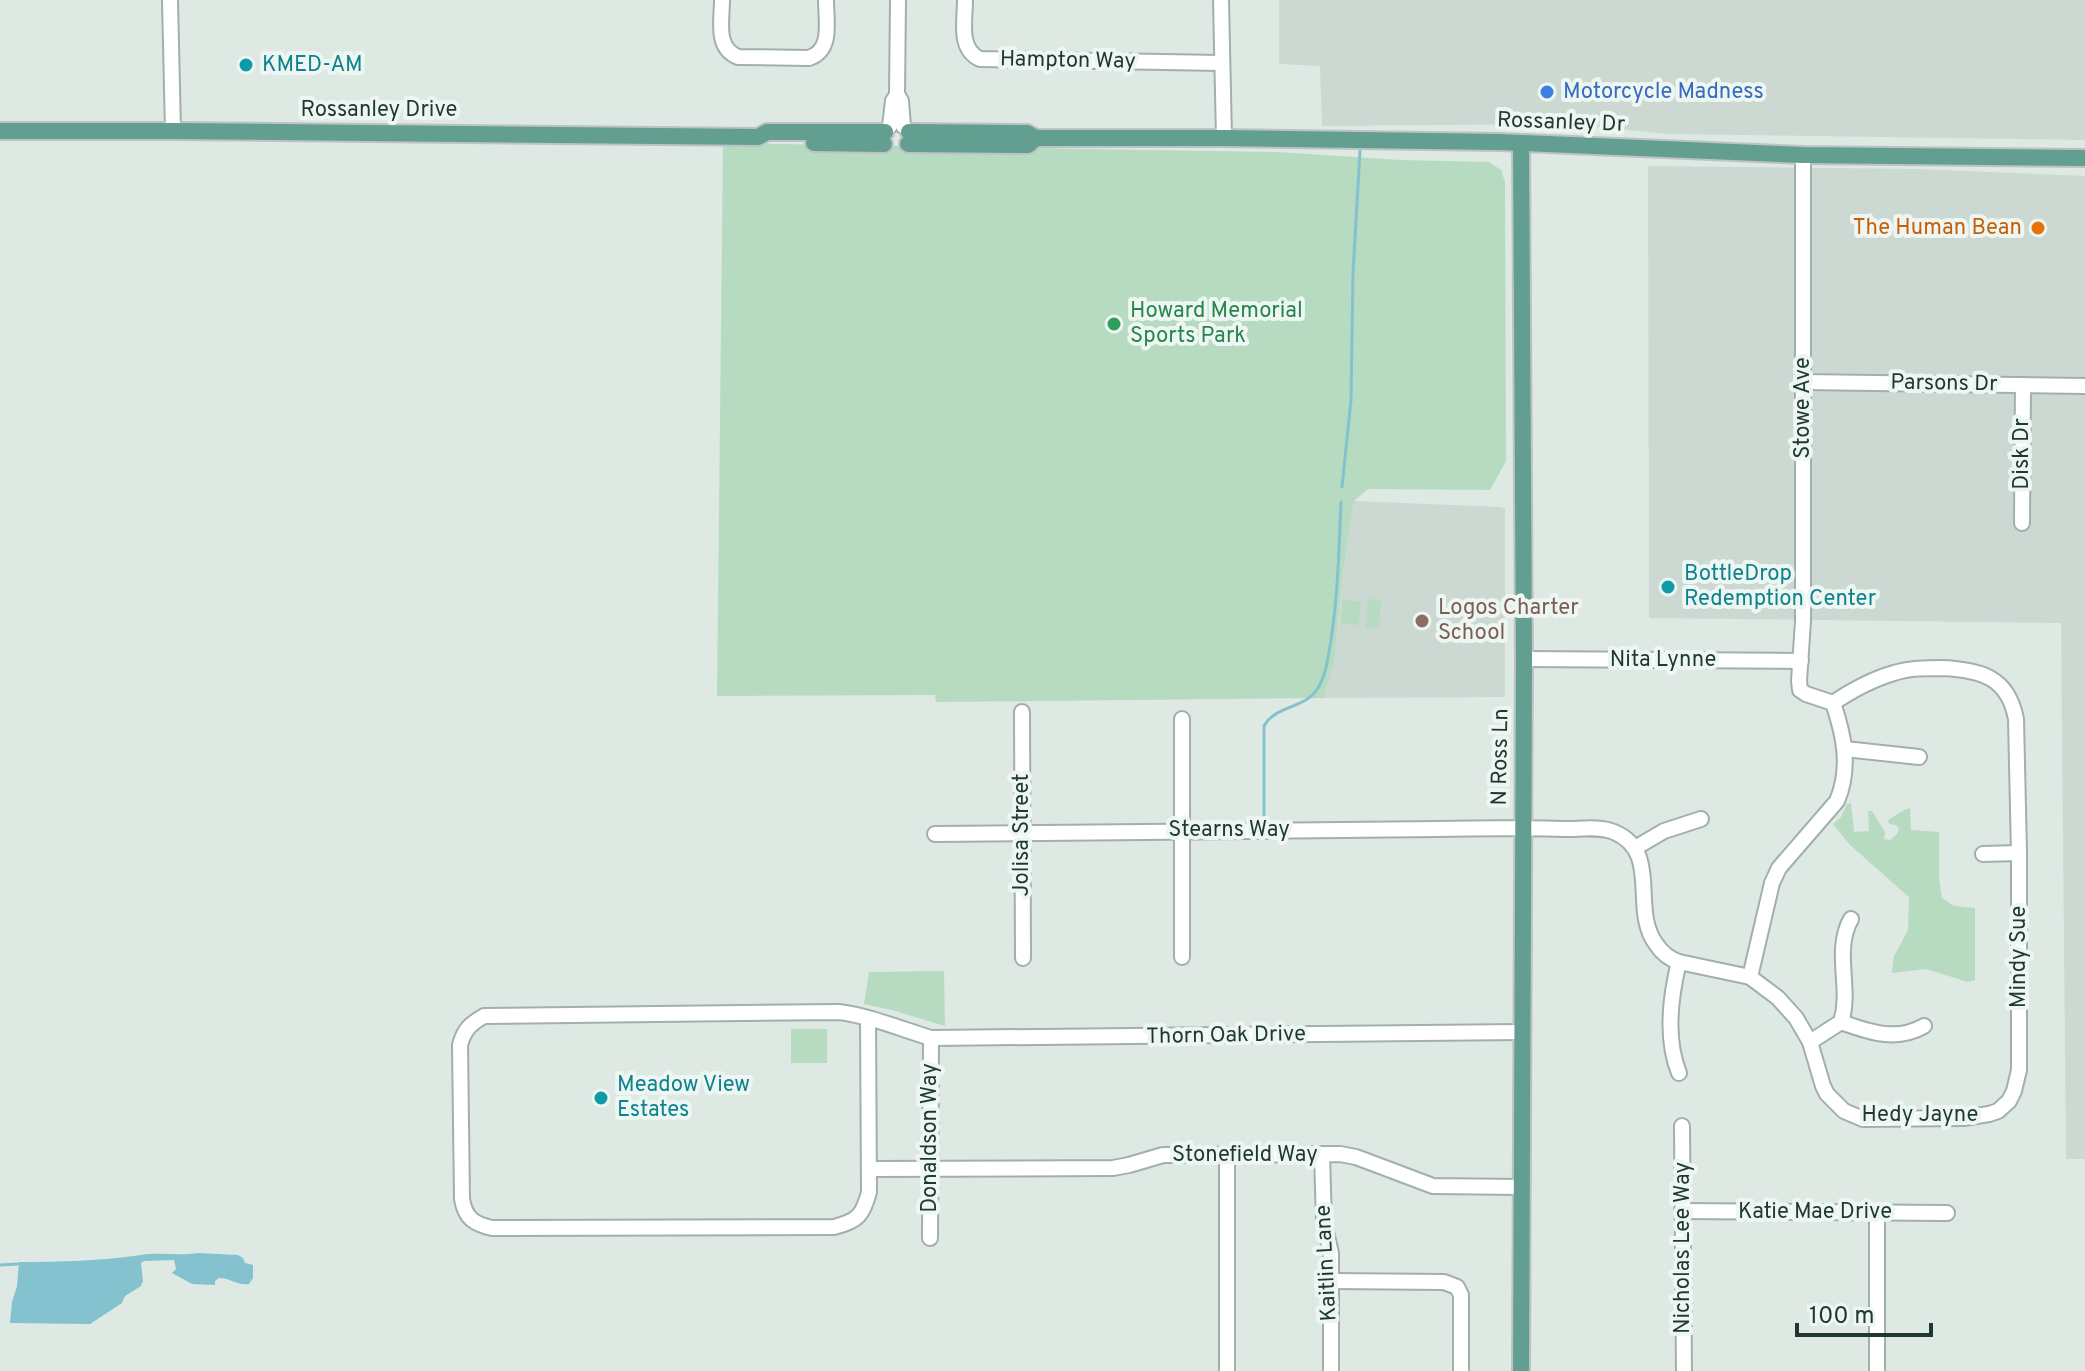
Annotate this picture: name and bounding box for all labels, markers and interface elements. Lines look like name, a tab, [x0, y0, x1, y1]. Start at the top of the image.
street label: Hampton Way	[1000, 46, 1136, 76]
place label: KMED-AM	[262, 52, 363, 79]
marker: KMED-AM	[237, 56, 255, 74]
place label: Motorcycle Madness	[1563, 79, 1764, 106]
marker: Motorcycle Madness	[1538, 83, 1556, 101]
street label: Rossanley Drive	[301, 97, 457, 124]
street label: Rossanley Dr	[1496, 107, 1626, 139]
place label: The Human Bean	[1853, 215, 2022, 242]
marker: The Human Bean	[2029, 219, 2047, 237]
place label: Howard Memorial Sports Park	[1130, 298, 1303, 350]
marker: Howard Memorial Sports Park	[1105, 315, 1123, 333]
street label: Stowe Ave	[1790, 357, 1817, 459]
street label: Parsons Dr	[1890, 370, 1998, 398]
street label: Disk Dr	[2009, 418, 2036, 490]
place label: BottleDrop Redemption Center	[1684, 561, 1877, 613]
marker: BottleDrop Redemption Center	[1659, 578, 1677, 596]
place label: Logos Charter School	[1438, 595, 1579, 647]
marker: Logos Charter School	[1413, 612, 1431, 630]
street label: Nita Lynne	[1610, 647, 1716, 674]
street label: N Ross Ln	[1487, 708, 1515, 806]
street label: Jolisa Street	[1009, 773, 1036, 897]
street label: Stearns Way	[1168, 817, 1290, 844]
street label: Mindy Sue	[2006, 906, 2033, 1008]
street label: Thorn Oak Drive	[1146, 1021, 1306, 1051]
street label: Donaldson Way	[917, 1063, 944, 1213]
place label: Meadow View Estates	[617, 1072, 750, 1124]
marker: Meadow View Estates	[592, 1089, 610, 1107]
street label: Hedy Jayne	[1862, 1102, 1978, 1129]
street label: Stonefield Way	[1172, 1142, 1318, 1169]
street label: Nicholas Lee Way	[1670, 1162, 1697, 1334]
street label: Katie Mae Drive	[1738, 1199, 1892, 1226]
street label: Kaitlin Lane	[1310, 1204, 1344, 1322]
scale bar	[1797, 1287, 1931, 1337]
text: 100 m	[1809, 1302, 1875, 1332]

